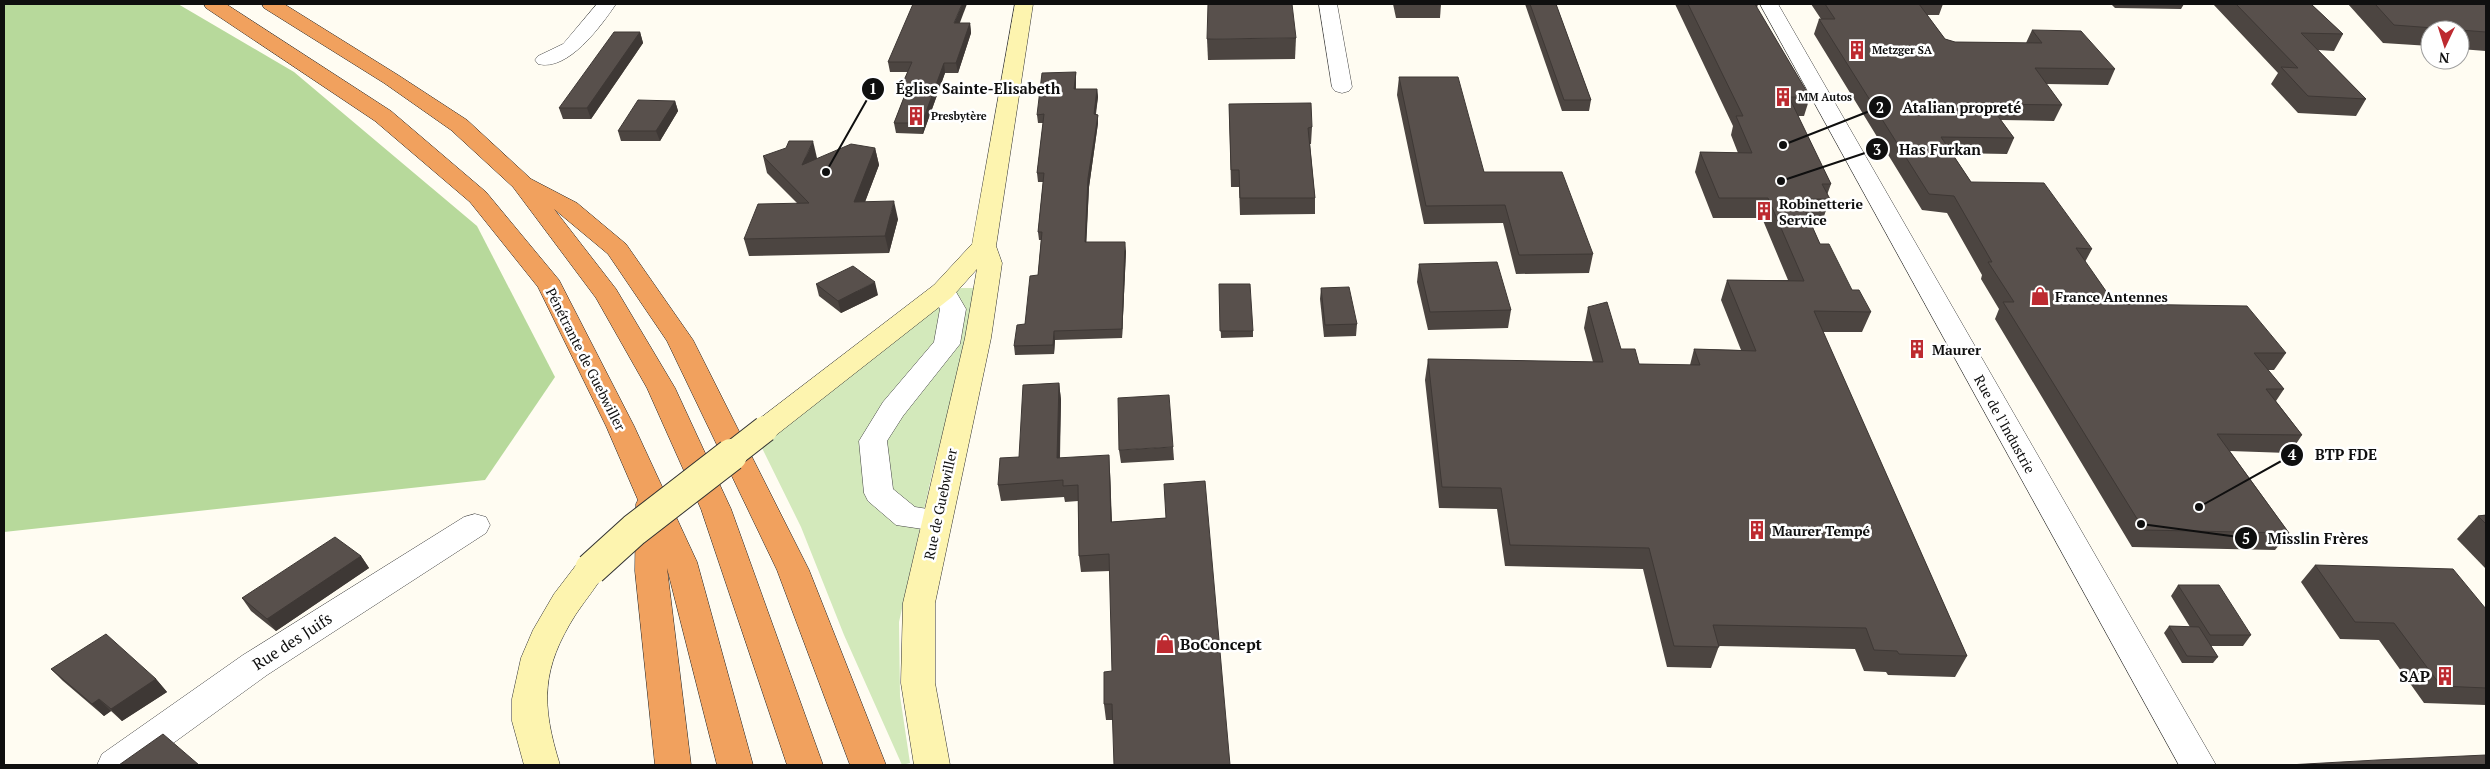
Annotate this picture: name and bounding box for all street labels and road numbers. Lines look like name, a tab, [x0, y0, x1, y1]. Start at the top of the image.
street label: Pénétrante de Guebwiller	[542, 284, 631, 434]
street label: Rue de l'Industrie	[1970, 371, 2040, 477]
street label: Rue de Guebwiller	[919, 446, 961, 561]
street label: Rue des Juifs	[248, 607, 336, 675]

